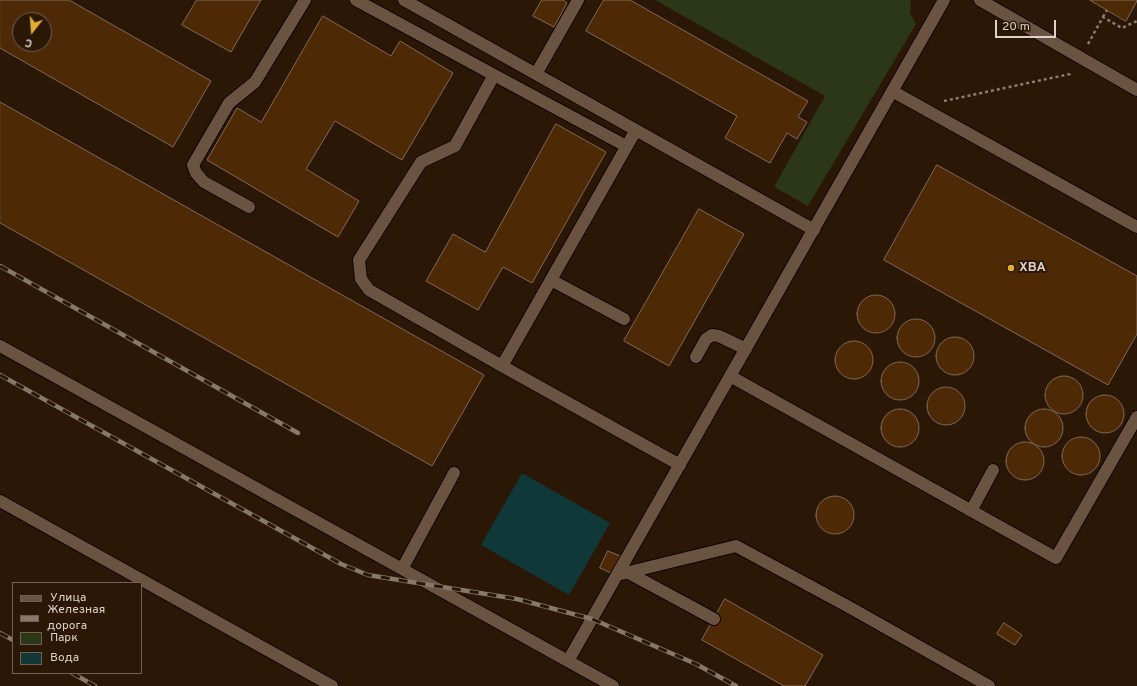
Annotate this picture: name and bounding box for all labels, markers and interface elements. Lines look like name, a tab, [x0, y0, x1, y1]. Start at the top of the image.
north arrow	[12, 12, 52, 52]
scale bar	[997, 12, 1058, 38]
text: 20 m	[1002, 19, 1030, 35]
text: С	[23, 35, 34, 50]
place label: ХВА	[1019, 260, 1046, 276]
marker: ХВА	[1006, 263, 1016, 273]
legend	[12, 582, 142, 674]
text: Улица	[50, 590, 86, 606]
text: Железная дорога	[47, 602, 105, 634]
text: Парк	[50, 630, 78, 646]
text: Вода	[50, 650, 79, 666]

